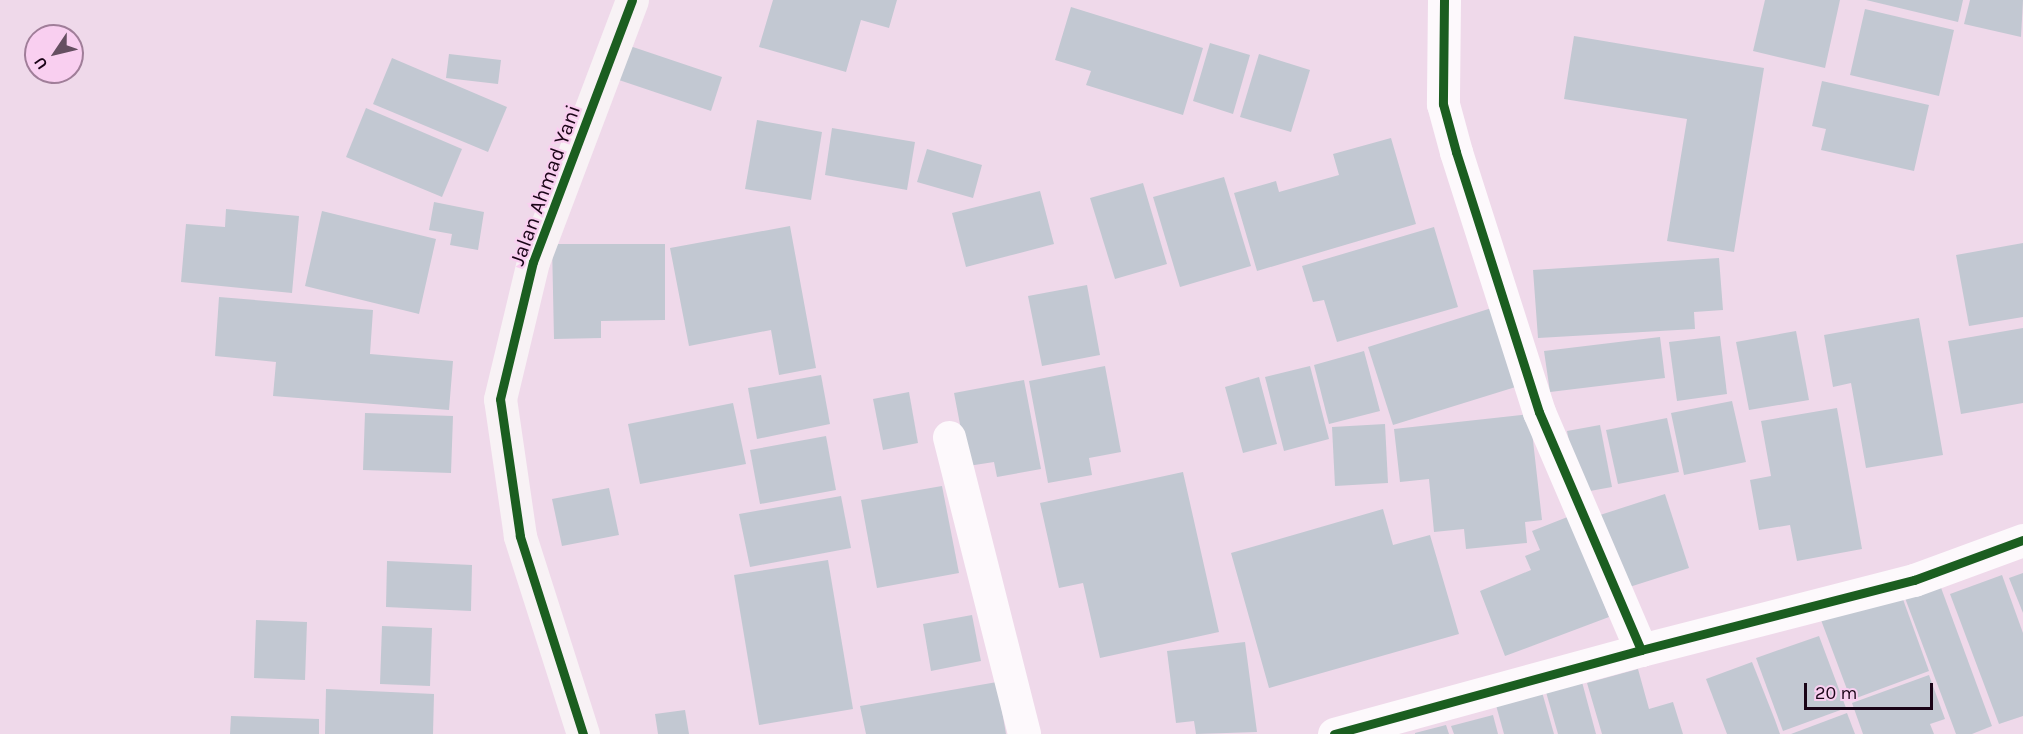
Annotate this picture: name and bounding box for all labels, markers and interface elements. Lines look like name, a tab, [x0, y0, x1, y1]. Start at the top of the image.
north arrow	[24, 24, 84, 84]
text: U	[30, 53, 51, 73]
street label: Jalan Ahmad Yani	[504, 101, 586, 269]
scale bar	[1807, 671, 1936, 709]
text: 20 m	[1815, 682, 1857, 704]

